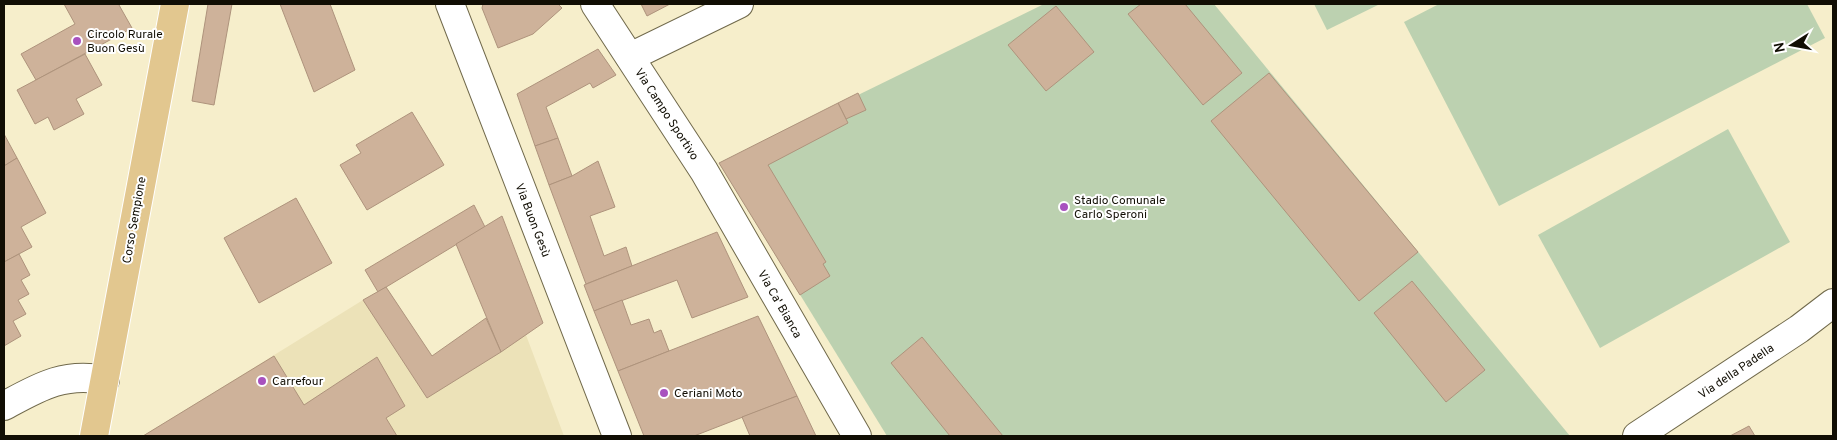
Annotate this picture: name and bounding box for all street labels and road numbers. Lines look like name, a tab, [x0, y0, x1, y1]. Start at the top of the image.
street label: Via Campo Sportivo	[630, 65, 702, 164]
street label: Corso Sempione	[119, 176, 150, 265]
street label: Via Buon Gesù	[511, 181, 553, 259]
street label: Via Ca' Bianca	[753, 268, 805, 341]
street label: Via della Padella	[1696, 341, 1778, 403]

